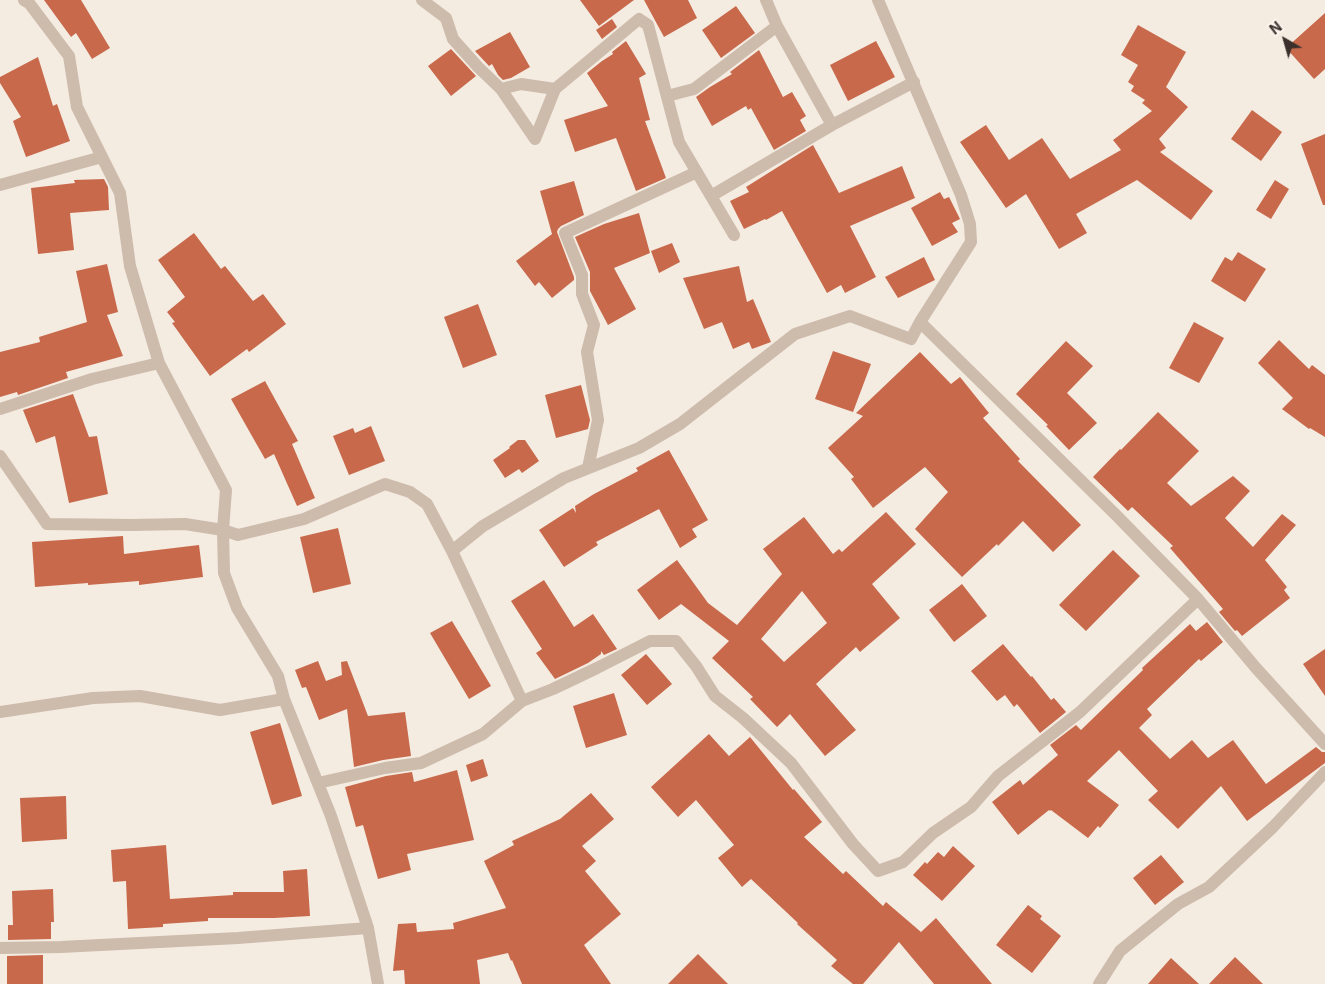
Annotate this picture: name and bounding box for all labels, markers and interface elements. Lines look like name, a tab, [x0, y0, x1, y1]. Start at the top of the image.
north arrow	[1260, 15, 1310, 65]
text: N	[1266, 18, 1285, 38]

